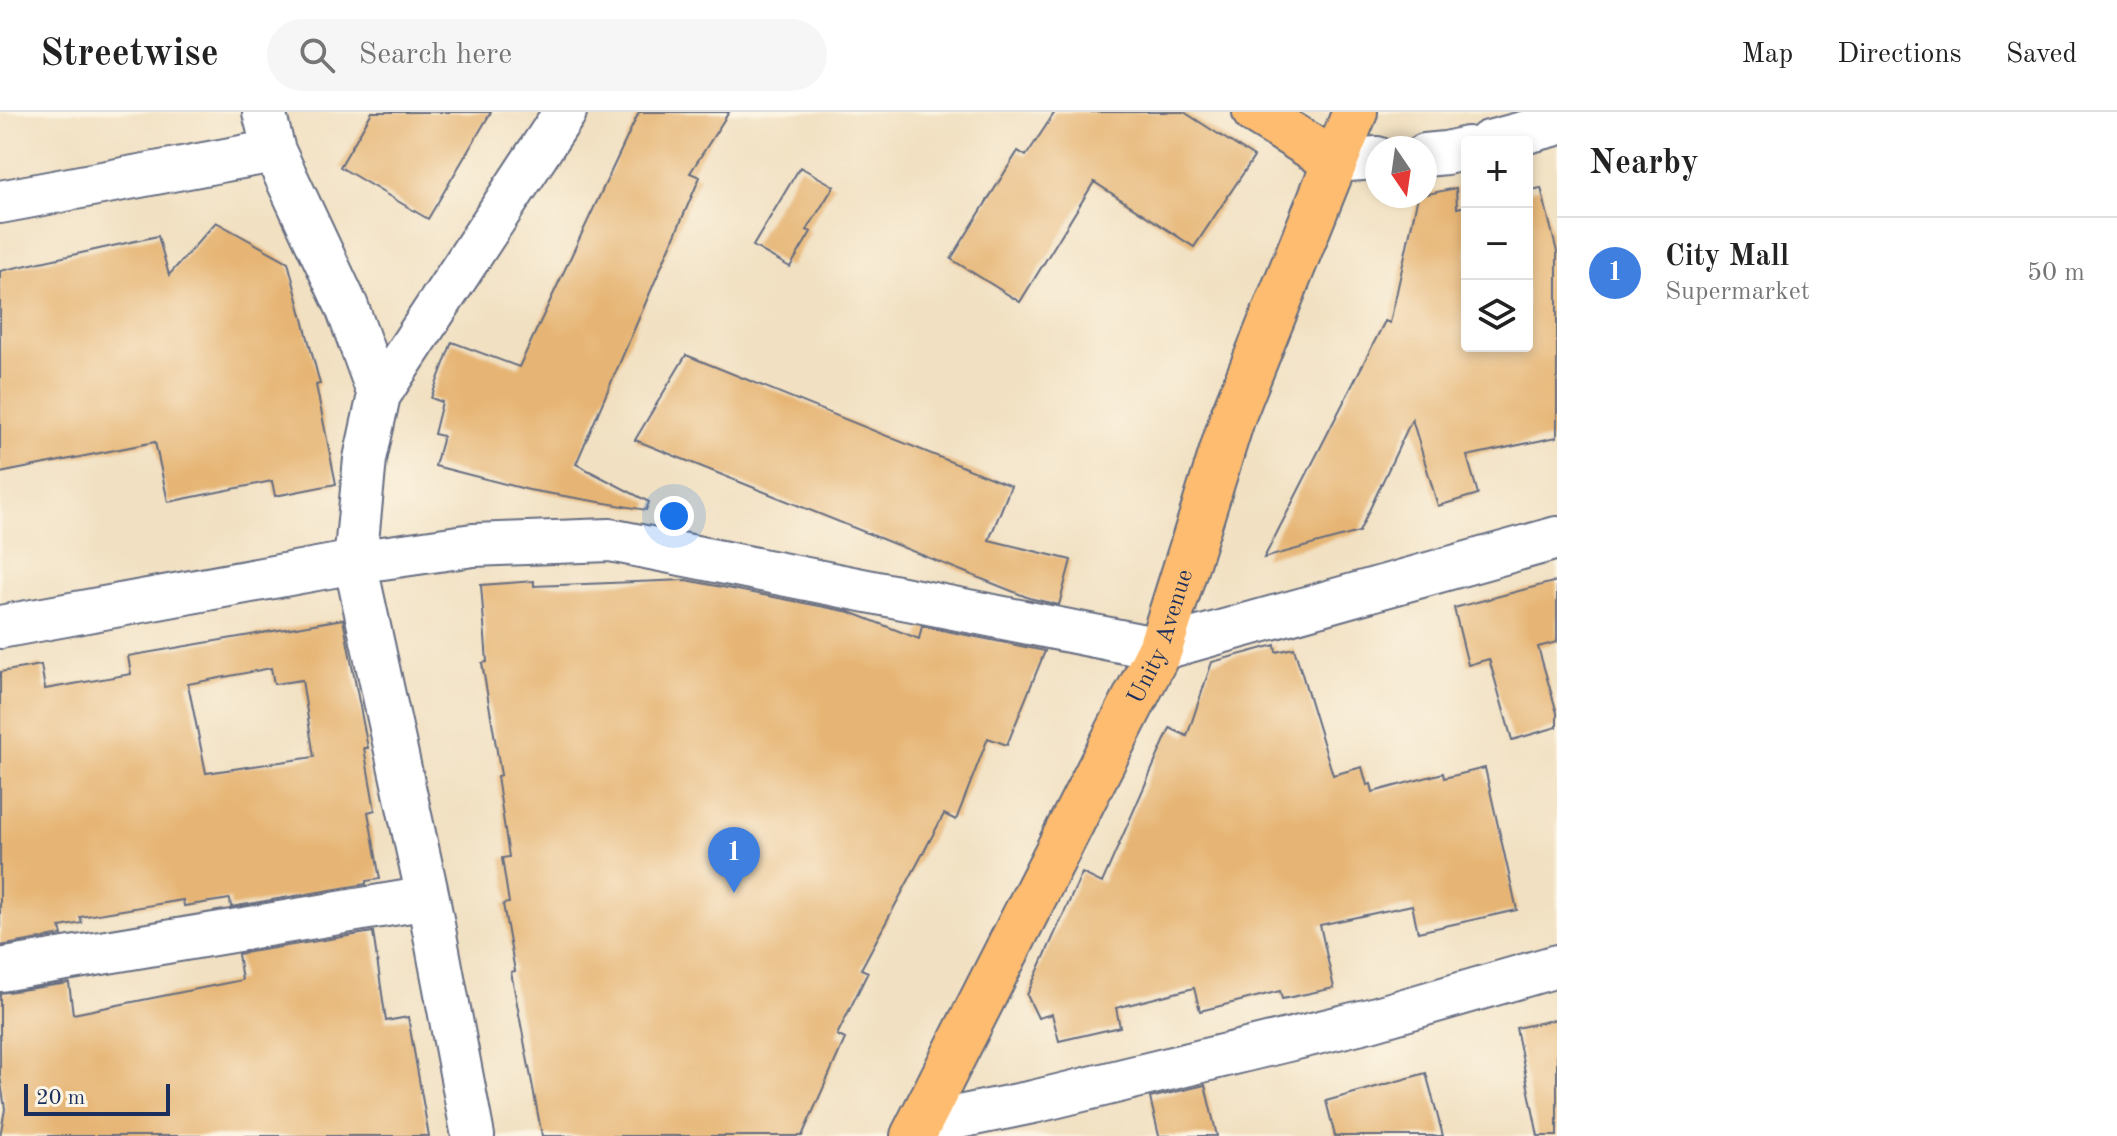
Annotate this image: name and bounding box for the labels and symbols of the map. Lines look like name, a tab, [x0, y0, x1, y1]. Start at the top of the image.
north arrow	[1365, 136, 1437, 208]
your location	[654, 496, 694, 536]
street label: Unity Avenue	[1124, 567, 1198, 708]
pin: 1	[708, 827, 760, 893]
scale bar	[24, 1080, 170, 1116]

